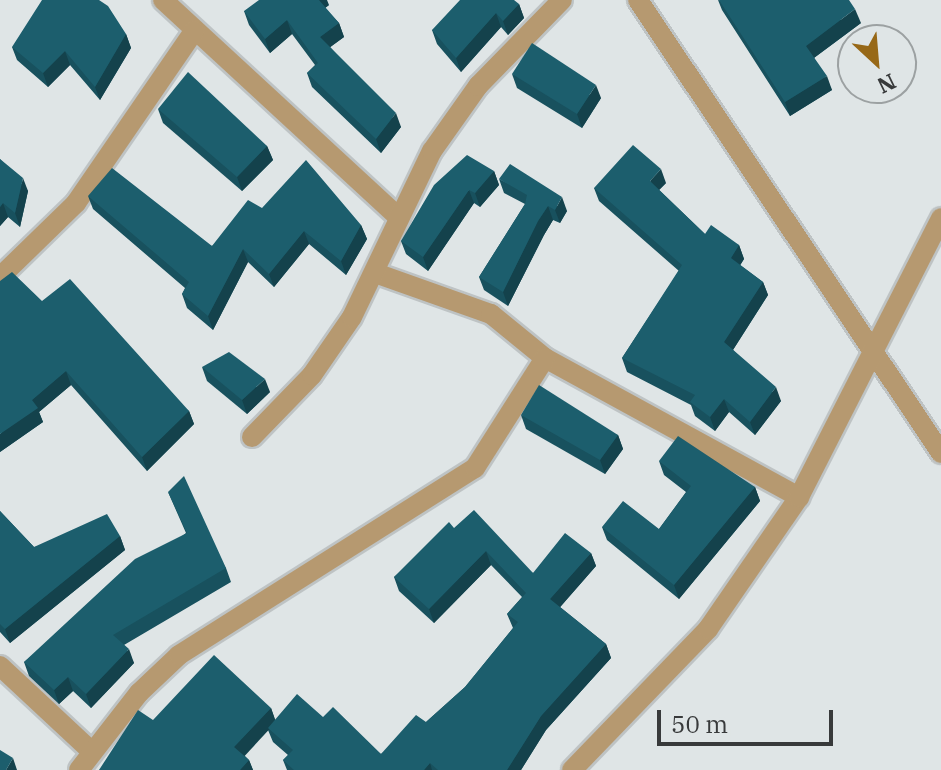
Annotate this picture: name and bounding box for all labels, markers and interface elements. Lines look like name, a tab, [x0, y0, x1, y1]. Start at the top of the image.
north arrow	[837, 24, 917, 104]
text: N	[873, 67, 901, 101]
scale bar	[661, 694, 837, 744]
text: 50 m	[671, 708, 728, 740]

